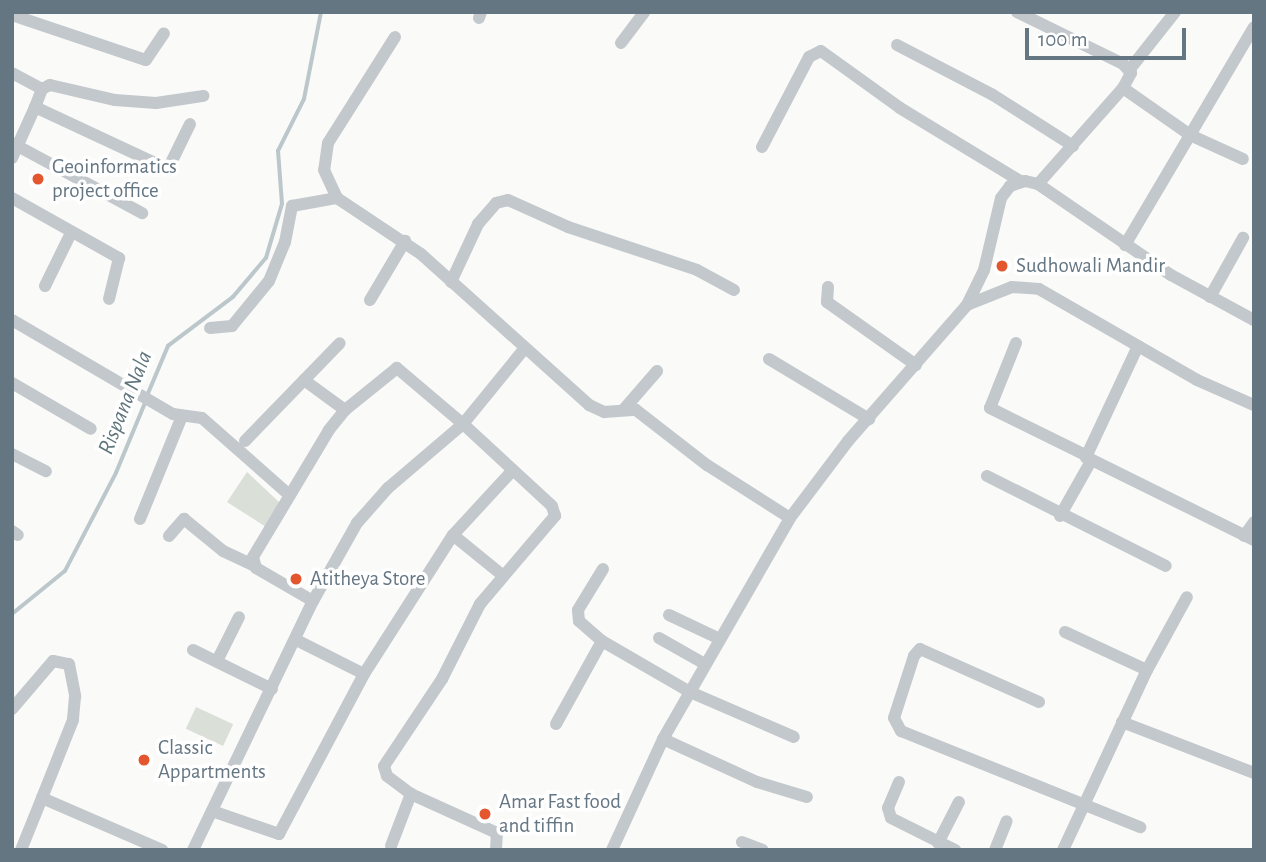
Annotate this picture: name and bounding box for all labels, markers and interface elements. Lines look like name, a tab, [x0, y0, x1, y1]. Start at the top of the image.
scale bar	[1028, 14, 1189, 58]
text: 100 m	[1038, 29, 1088, 50]
place label: Geoinformatics project office	[52, 154, 177, 204]
marker: Geoinformatics project office	[30, 171, 46, 187]
place label: Sudhowali Mandir	[1016, 253, 1165, 279]
marker: Sudhowali Mandir	[994, 258, 1010, 274]
water label: Rispana Nala	[93, 347, 159, 459]
place label: Atitheya Store	[310, 566, 425, 592]
marker: Atitheya Store	[288, 571, 304, 587]
place label: Classic Appartments	[158, 735, 266, 785]
marker: Classic Appartments	[136, 752, 152, 768]
place label: Amar Fast food and tiffin	[499, 789, 621, 839]
marker: Amar Fast food and tiffin	[477, 806, 493, 822]

